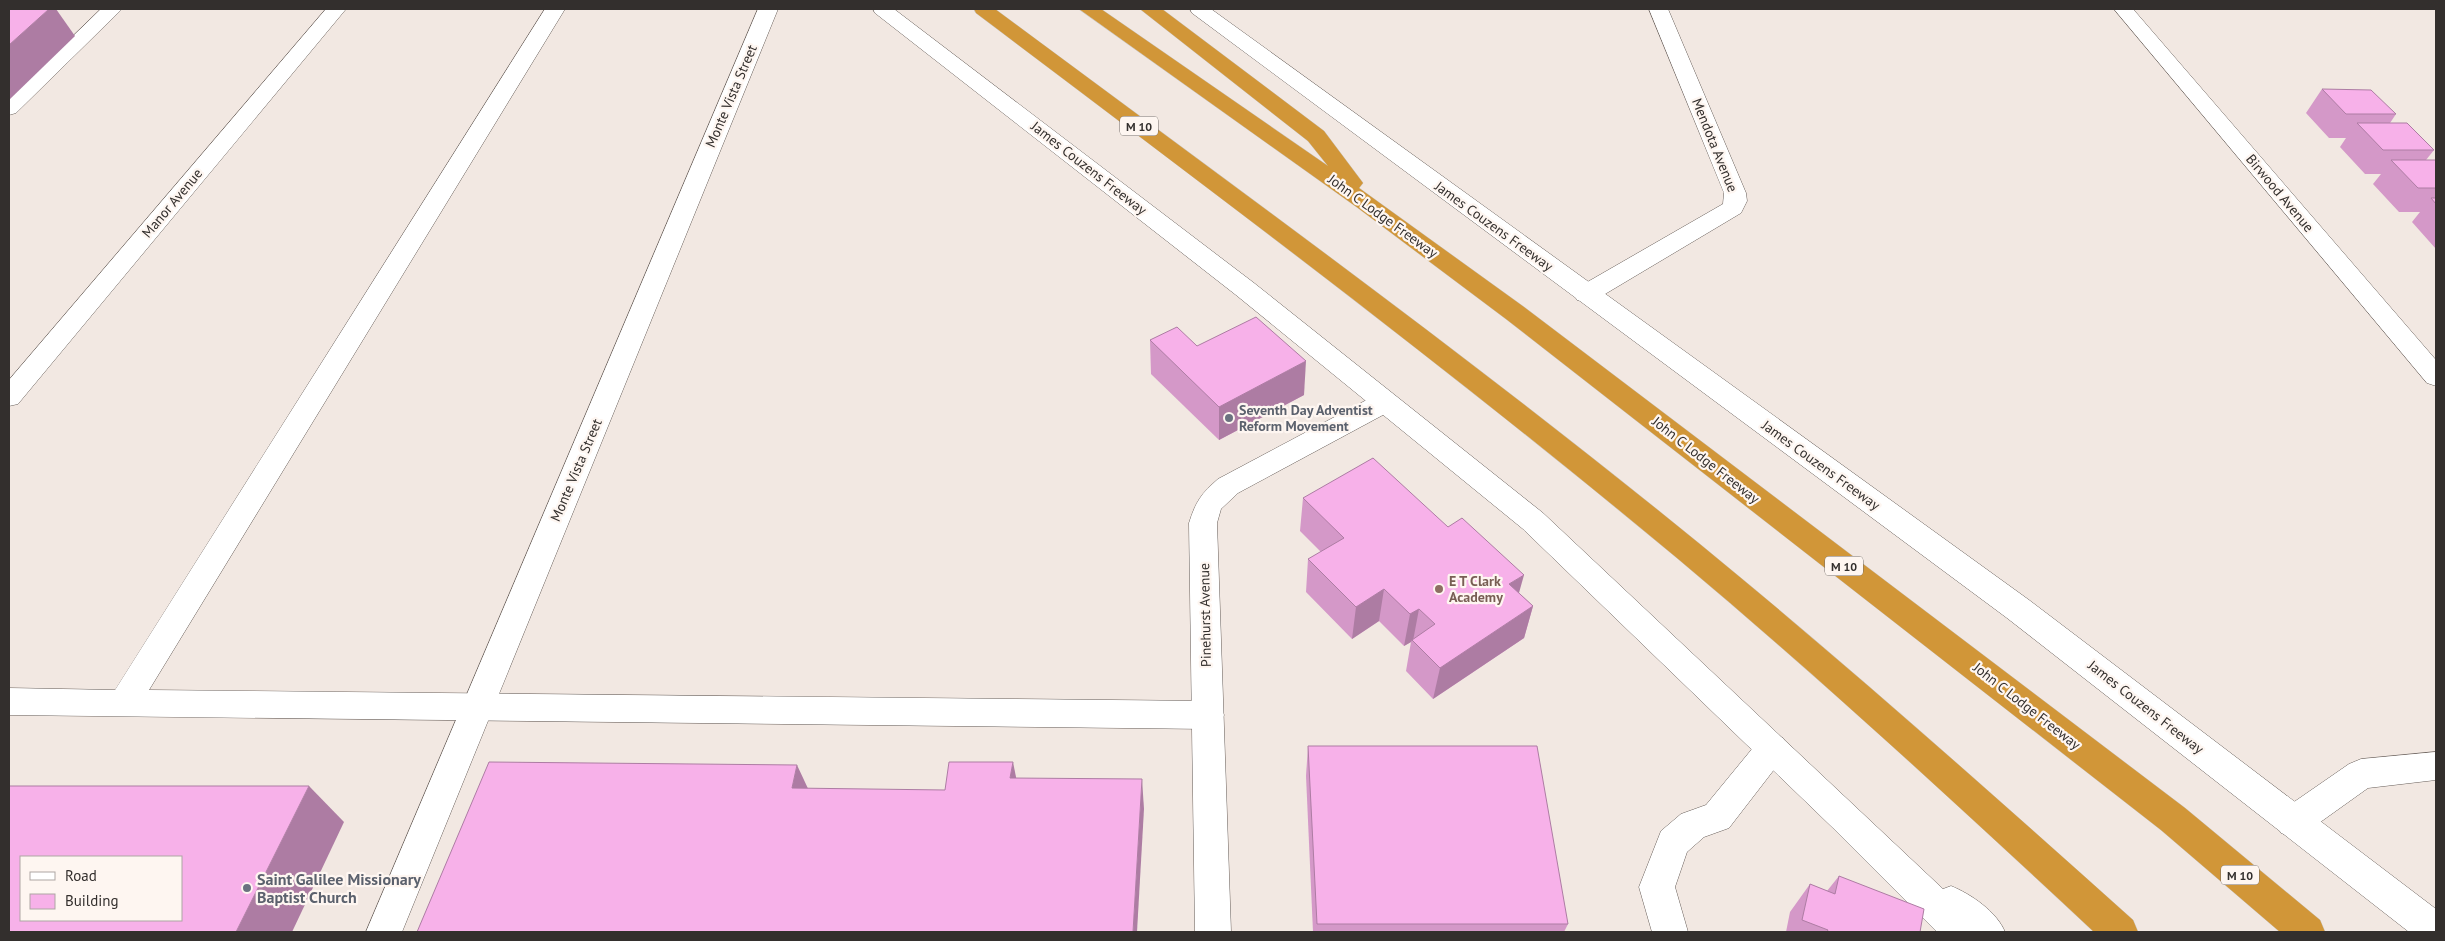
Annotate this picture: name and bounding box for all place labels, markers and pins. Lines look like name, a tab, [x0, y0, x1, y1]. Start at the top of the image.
place label: Seventh Day Adventist Reform Movement	[1239, 401, 1373, 435]
marker: Seventh Day Adventist Reform Movement	[1223, 412, 1235, 424]
place label: E T Clark Academy	[1449, 572, 1503, 606]
marker: E T Clark Academy	[1433, 583, 1445, 595]
place label: Saint Galilee Missionary Baptist Church	[257, 869, 421, 907]
marker: Saint Galilee Missionary Baptist Church	[241, 882, 253, 894]

